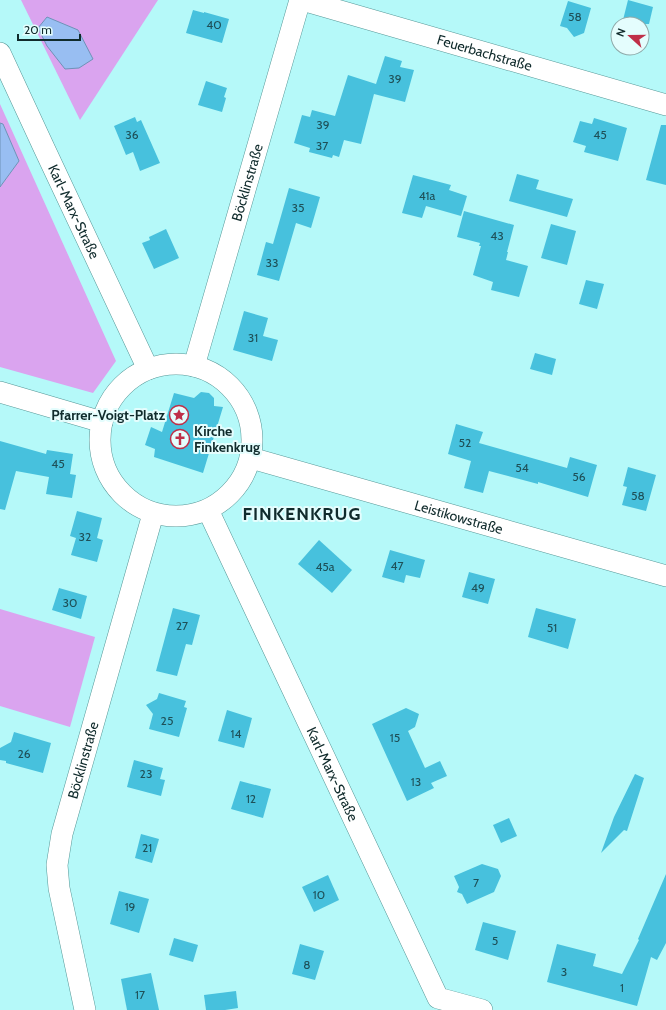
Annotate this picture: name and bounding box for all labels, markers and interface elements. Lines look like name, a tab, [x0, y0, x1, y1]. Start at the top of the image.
house number: 58	[568, 9, 582, 24]
scale bar	[18, 16, 80, 42]
north arrow	[610, 16, 650, 56]
house number: 40	[206, 17, 222, 32]
text: 20 m	[24, 22, 52, 37]
text: N	[613, 26, 629, 39]
street label: Feuerbachstraße	[435, 30, 534, 75]
house number: 39	[388, 71, 402, 86]
house number: 39	[316, 117, 330, 132]
house number: 36	[125, 127, 139, 142]
house number: 45	[593, 127, 607, 142]
house number: 37	[316, 138, 328, 153]
street label: Böcklinstraße	[227, 142, 267, 223]
street label: Karl-Marx-Straße	[44, 162, 104, 262]
house number: 41a	[419, 188, 436, 203]
house number: 35	[292, 200, 304, 215]
house number: 43	[490, 228, 504, 243]
house number: 33	[266, 255, 278, 270]
house number: 31	[248, 330, 258, 345]
place icon: Pfarrer-Voigt-Platz	[168, 404, 190, 426]
place label: Pfarrer-Voigt-Platz	[51, 406, 165, 424]
place label: Kirche Finkenkrug	[194, 422, 260, 456]
church icon: Kirche Finkenkrug	[169, 428, 191, 450]
house number: 52	[459, 435, 471, 450]
house number: 45	[51, 456, 65, 471]
house number: 54	[515, 460, 529, 475]
house number: 56	[572, 469, 586, 484]
house number: 58	[631, 488, 645, 503]
street label: Leistikowstraße	[413, 496, 505, 538]
district label: FINKENKRUG	[243, 503, 361, 525]
house number: 32	[79, 529, 91, 544]
house number: 47	[391, 558, 403, 573]
house number: 45a	[315, 559, 335, 574]
house number: 49	[471, 580, 485, 595]
house number: 30	[63, 595, 77, 610]
house number: 27	[176, 618, 188, 633]
house number: 51	[547, 620, 557, 635]
house number: 25	[161, 713, 173, 728]
street label: Böcklinstraße	[63, 719, 103, 801]
street label: Karl-Marx-Straße	[303, 724, 362, 824]
house number: 14	[231, 726, 241, 741]
house number: 15	[390, 730, 400, 745]
house number: 26	[17, 746, 31, 761]
house number: 23	[140, 766, 152, 781]
house number: 13	[411, 774, 421, 789]
house number: 12	[246, 791, 256, 806]
house number: 21	[142, 840, 152, 855]
house number: 7	[473, 875, 479, 890]
house number: 10	[313, 887, 325, 902]
house number: 19	[125, 899, 136, 914]
house number: 5	[492, 933, 498, 948]
house number: 8	[303, 957, 311, 972]
house number: 3	[561, 964, 567, 979]
house number: 1	[620, 980, 624, 995]
house number: 17	[135, 987, 145, 1002]

